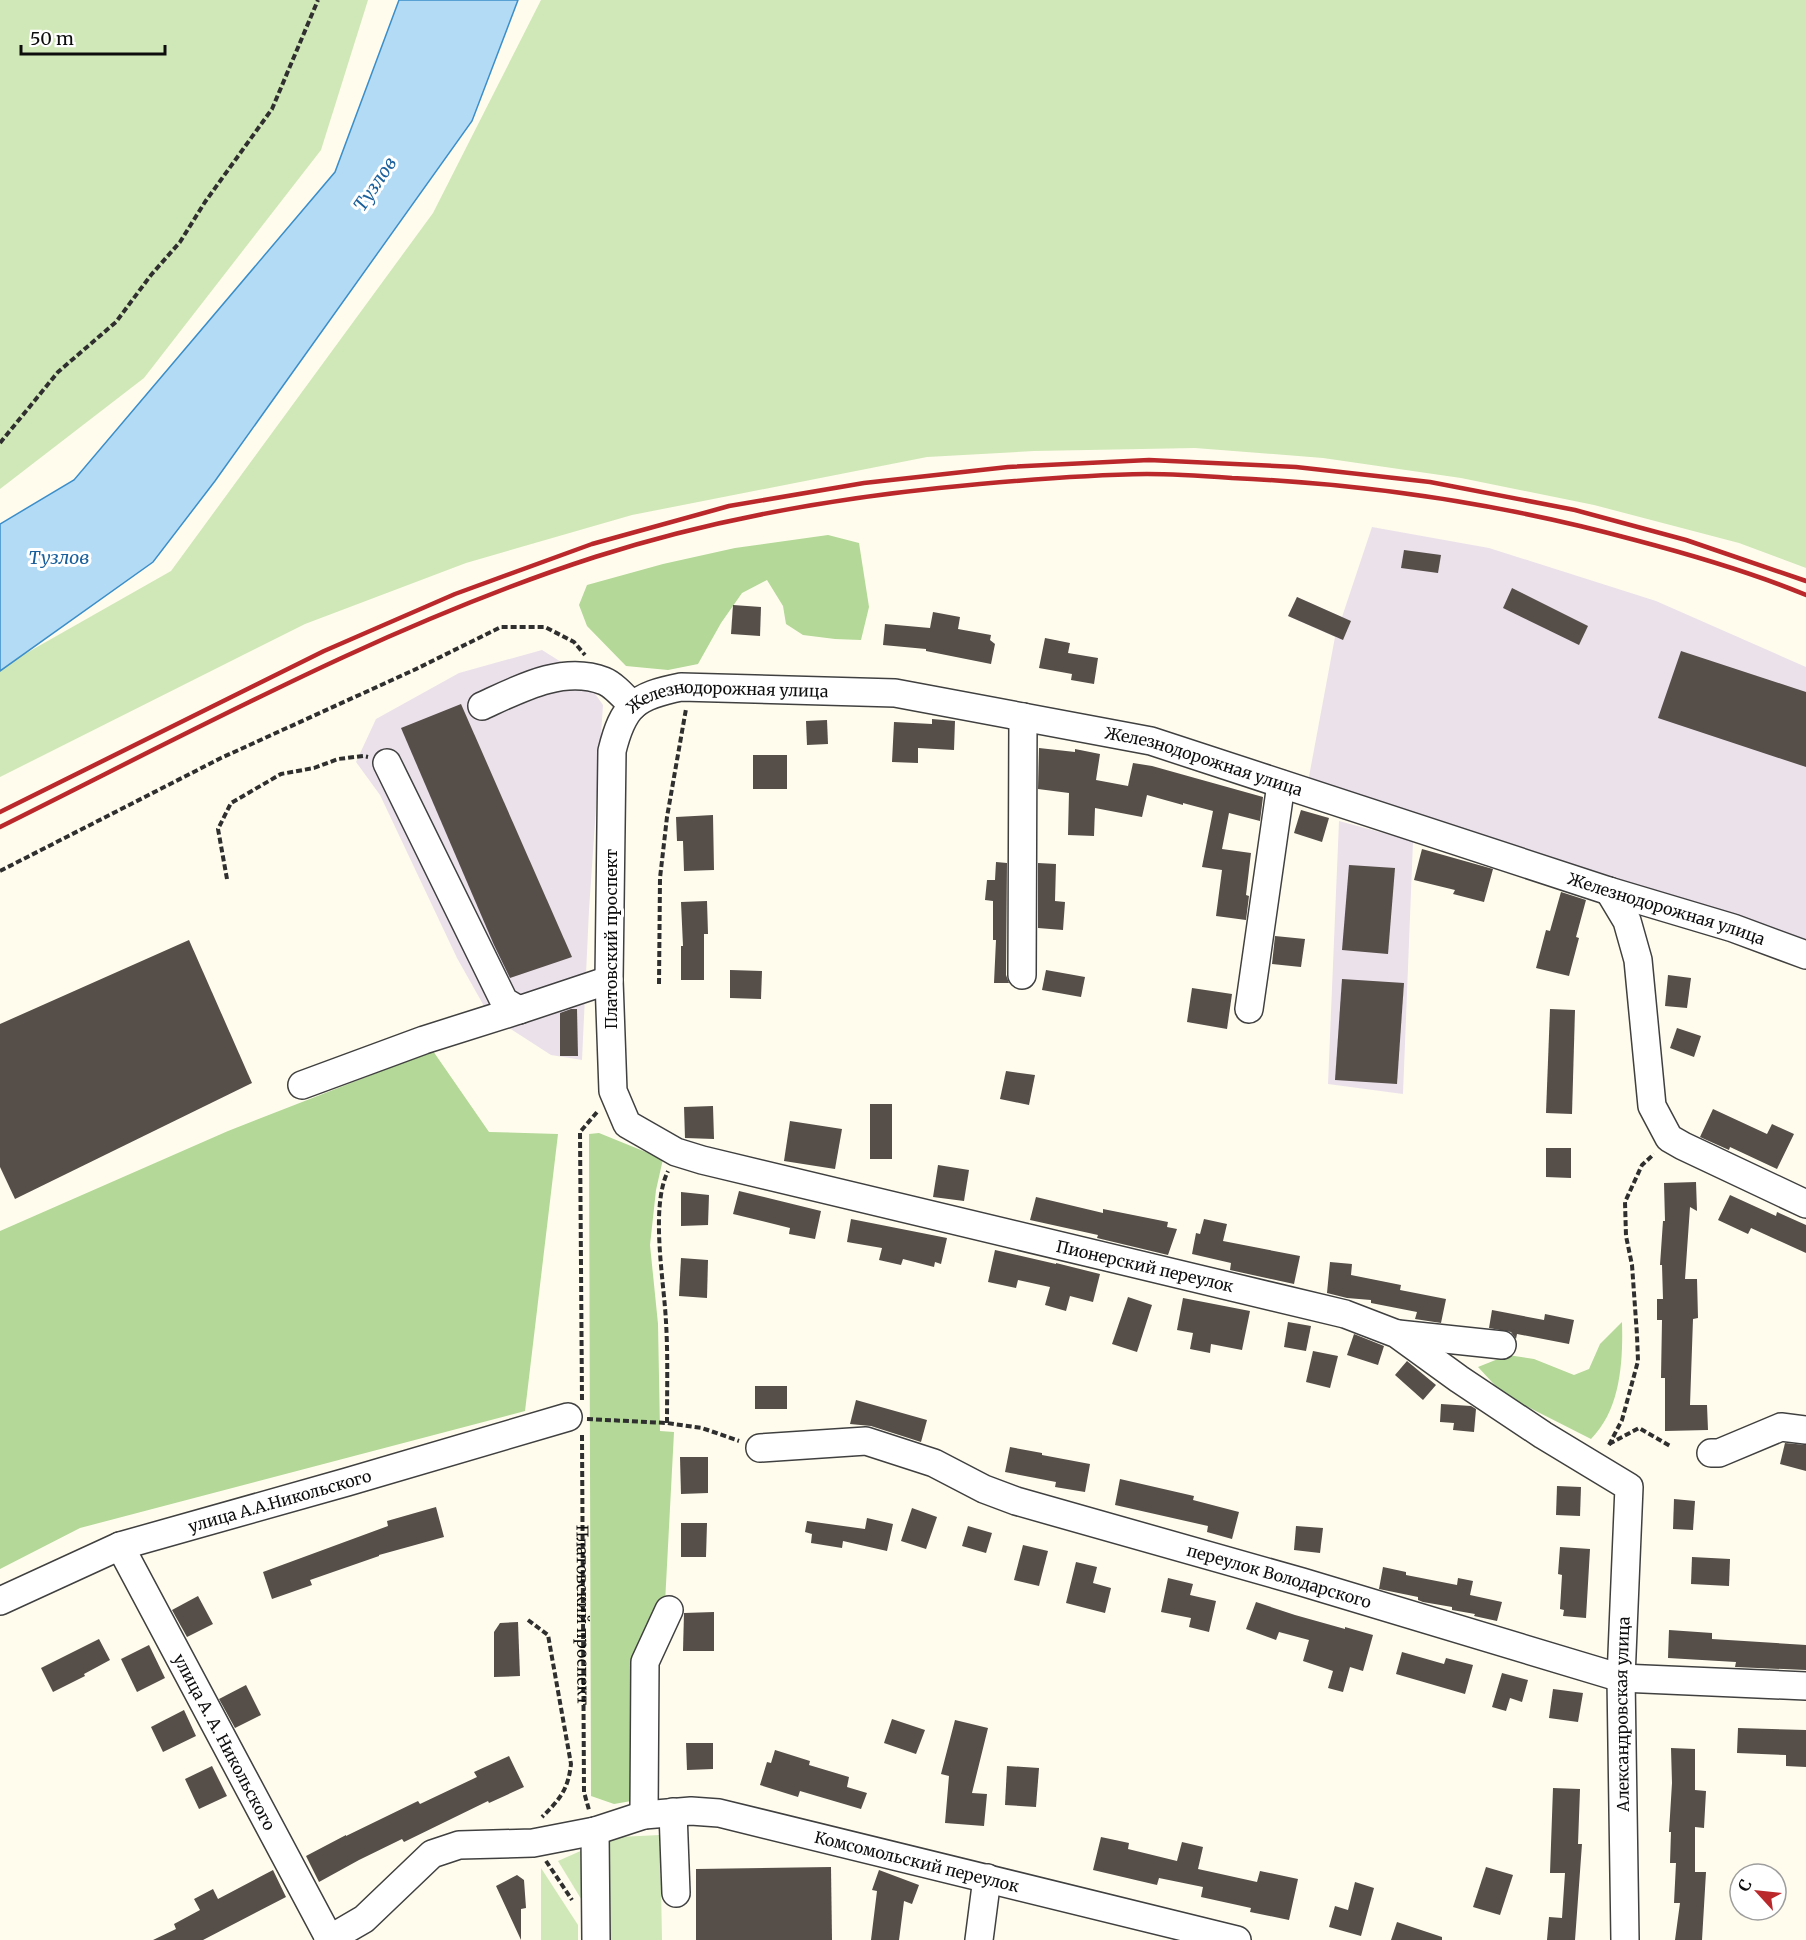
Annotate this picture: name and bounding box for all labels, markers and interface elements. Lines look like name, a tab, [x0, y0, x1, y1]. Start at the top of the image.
scale bar	[21, 18, 165, 56]
text: 50 m	[30, 27, 74, 50]
water label: Тузлов	[348, 152, 402, 216]
water label: Тузлов	[29, 546, 89, 569]
street label: Железнодорожная улица	[622, 677, 829, 717]
street label: Железнодорожная улица	[1103, 723, 1306, 800]
street label: Платовский проспект	[601, 848, 621, 1029]
street label: Железнодорожная улица	[1565, 868, 1768, 949]
street label: Пионерский переулок	[1054, 1236, 1236, 1296]
street label: улица А.А.Никольского	[186, 1465, 374, 1536]
street label: Платовский проспект	[573, 1525, 594, 1706]
street label: переулок Володарского	[1185, 1540, 1374, 1612]
street label: Александровская улица	[1611, 1616, 1634, 1813]
street label: улица А. А. Никольского	[169, 1650, 280, 1834]
street label: Комсомольский переулок	[813, 1827, 1021, 1896]
north arrow	[1728, 1862, 1788, 1922]
text: С	[1733, 1876, 1756, 1894]

